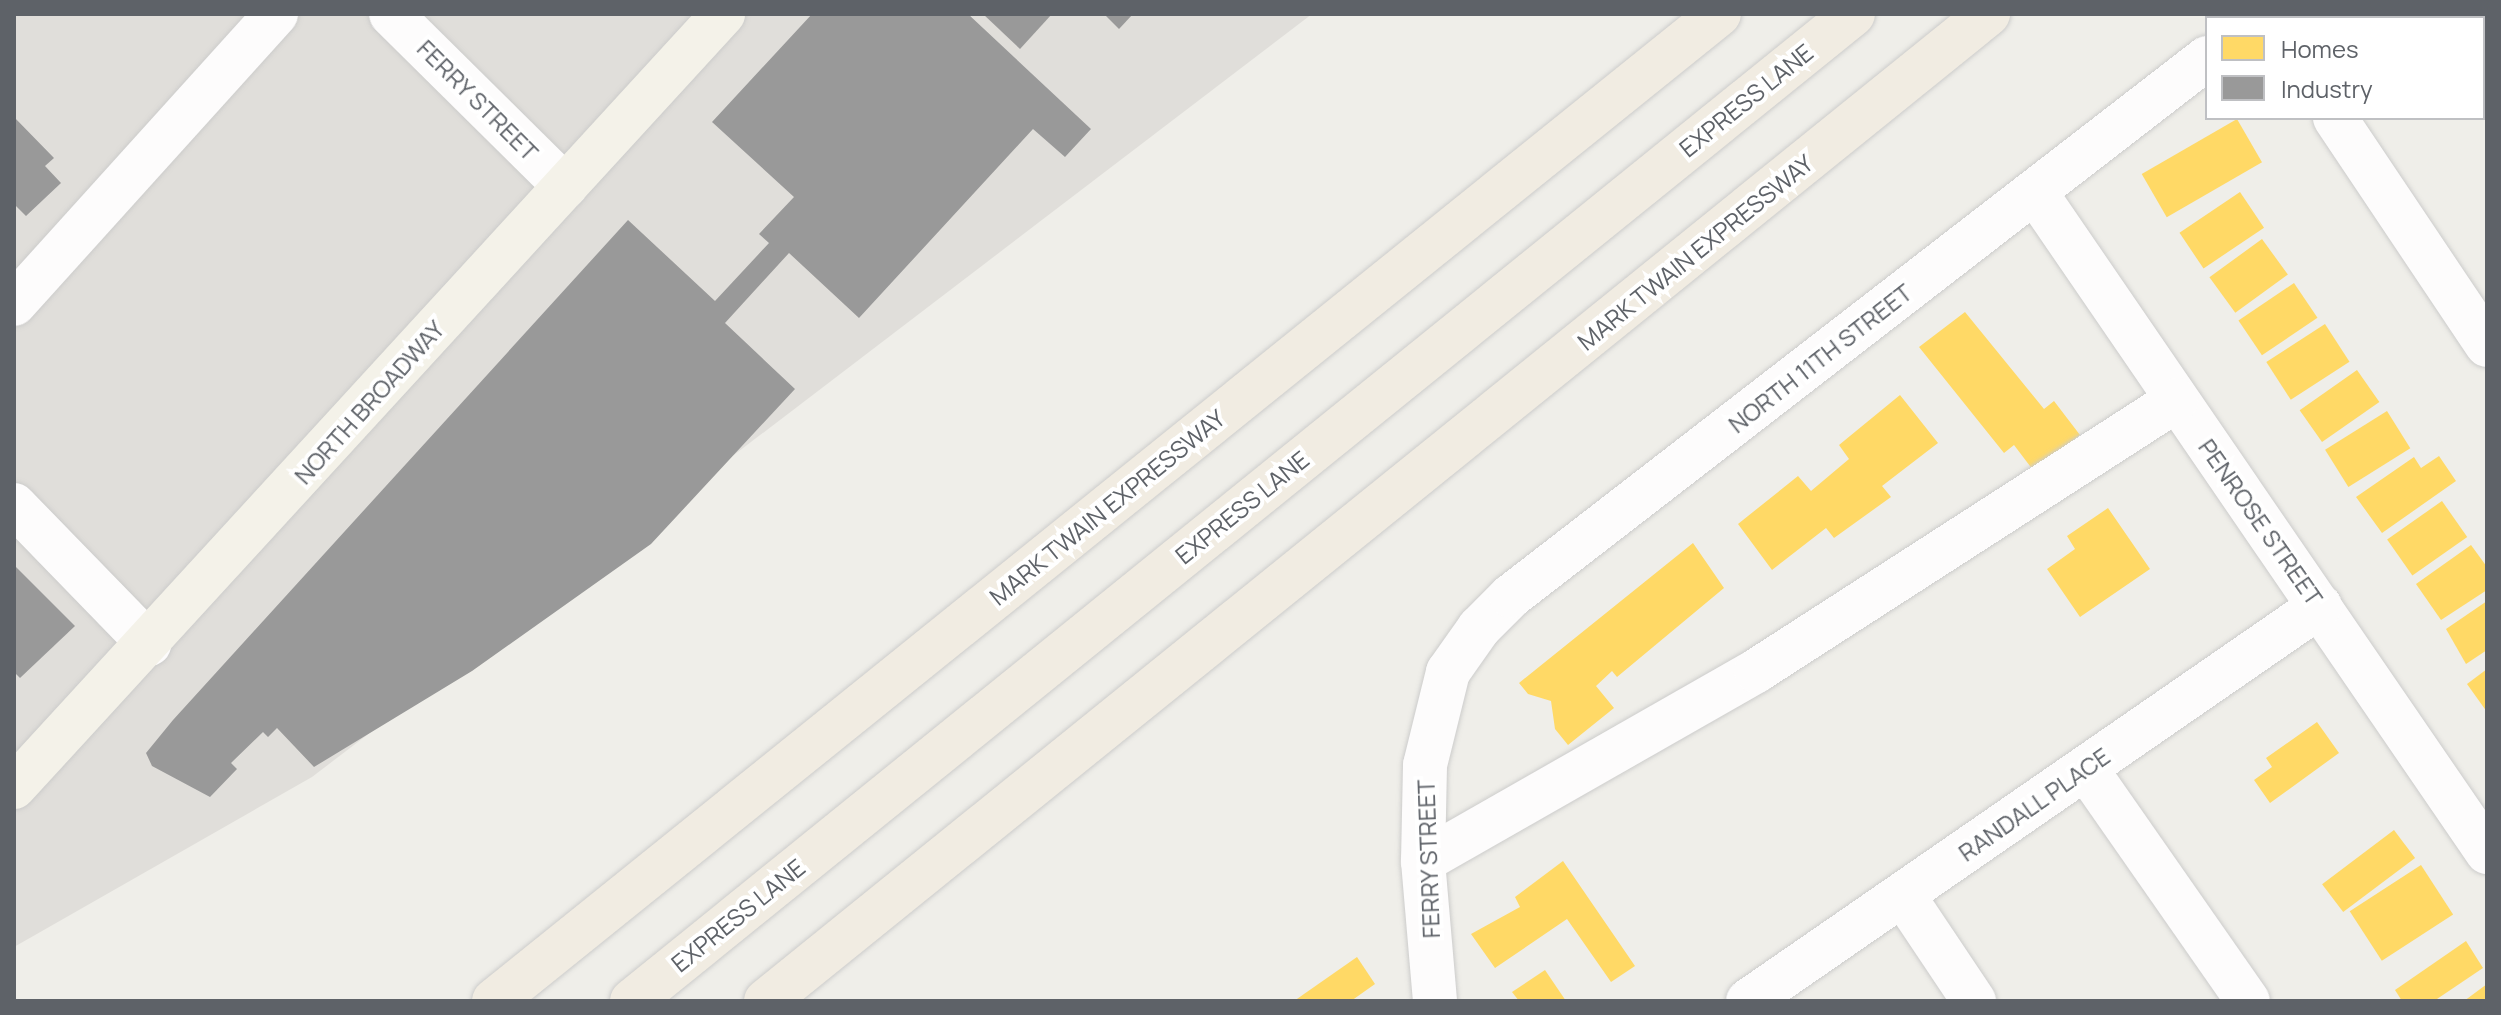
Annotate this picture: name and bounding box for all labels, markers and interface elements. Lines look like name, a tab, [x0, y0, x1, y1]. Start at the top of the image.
legend	[2205, 16, 2485, 120]
text: Homes	[2281, 32, 2359, 65]
street label: FERRY STREET	[411, 33, 545, 167]
street label: EXPRESS LANE	[1674, 37, 1818, 163]
text: Industry	[2281, 72, 2373, 105]
street label: MARK TWAIN EXPRESSWAY	[1571, 148, 1819, 356]
street label: NORTH 11TH STREET	[1723, 277, 1917, 439]
street label: NORTH BROADWAY	[288, 314, 450, 490]
street label: MARK TWAIN EXPRESSWAY	[983, 403, 1231, 611]
street label: PENROSE STREET	[2193, 433, 2329, 611]
street label: EXPRESS LANE	[1170, 444, 1314, 570]
street label: RANDALL PLACE	[1952, 741, 2116, 867]
street label: FERRY STREET	[1411, 779, 1445, 939]
street label: EXPRESS LANE	[666, 852, 810, 978]

